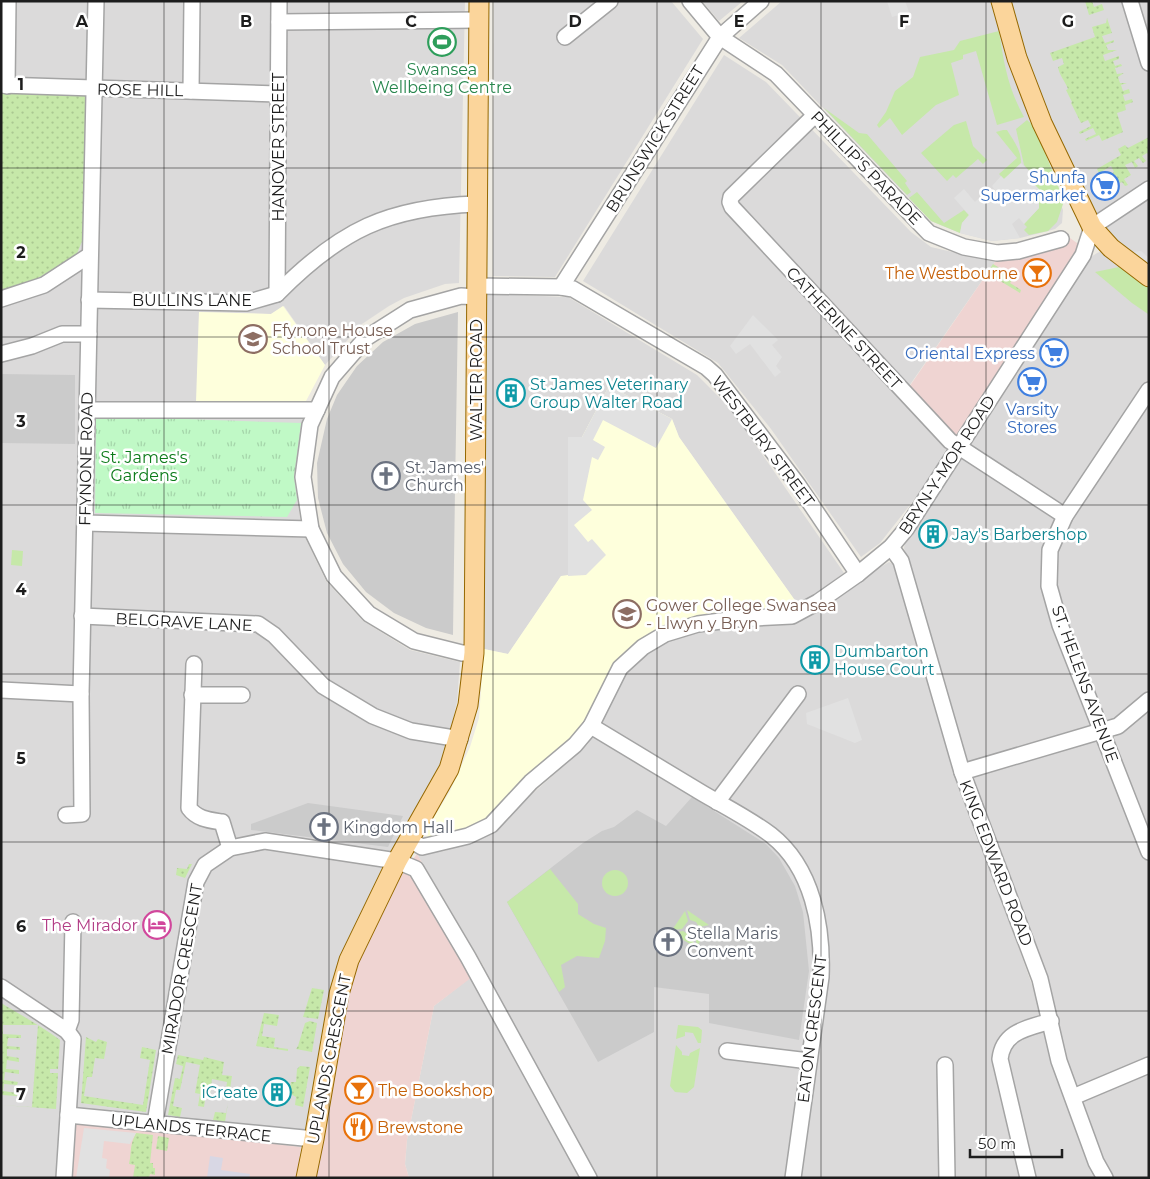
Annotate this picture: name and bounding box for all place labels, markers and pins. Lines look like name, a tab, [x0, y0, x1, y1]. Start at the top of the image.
sports icon: Swansea Wellbeing Centre	[427, 27, 457, 57]
place label: Swansea Wellbeing Centre	[372, 60, 512, 97]
place label: Shunfa Supermarket	[981, 168, 1086, 205]
supermarket icon: Shunfa Supermarket	[1090, 171, 1120, 201]
bar icon: The Westbourne	[1022, 258, 1052, 288]
place label: The Westbourne	[885, 264, 1018, 283]
place label: Ffynone House School Trust	[272, 321, 393, 358]
school or university icon: Ffynone House School Trust	[238, 324, 268, 354]
supermarket icon: Oriental Express	[1039, 338, 1069, 368]
place label: Oriental Express	[905, 344, 1035, 363]
supermarket icon: Varsity Stores	[1017, 367, 1047, 397]
place label: St James Veterinary Group Walter Road	[530, 375, 689, 412]
building icon: St James Veterinary Group Walter Road	[496, 378, 526, 408]
place label: Varsity Stores	[1006, 400, 1059, 437]
place label: St. James' Church	[405, 458, 484, 495]
church icon: St. James' Church	[371, 461, 401, 491]
building icon: Jay's Barbershop	[918, 519, 948, 549]
place label: Jay's Barbershop	[951, 525, 1087, 544]
place label: Gower College Swansea - Llwyn y Bryn	[646, 596, 837, 633]
school or university icon: Gower College Swansea - Llwyn y Bryn	[612, 599, 642, 629]
place label: Dumbarton House Court	[834, 642, 935, 679]
building icon: Dumbarton House Court	[800, 645, 830, 675]
church icon: Kingdom Hall	[309, 812, 339, 842]
place label: Kingdom Hall	[343, 818, 454, 837]
hotel icon: The Mirador	[142, 910, 172, 940]
place label: The Mirador	[42, 916, 138, 935]
place label: Stella Maris Convent	[687, 924, 778, 961]
church icon: Stella Maris Convent	[653, 927, 683, 957]
bar icon: The Bookshop	[344, 1075, 374, 1105]
building icon: iCreate	[262, 1077, 292, 1107]
place label: The Bookshop	[378, 1081, 493, 1100]
place label: iCreate	[201, 1083, 258, 1102]
restaurant icon: Brewstone	[343, 1112, 373, 1142]
place label: Brewstone	[377, 1118, 463, 1137]

